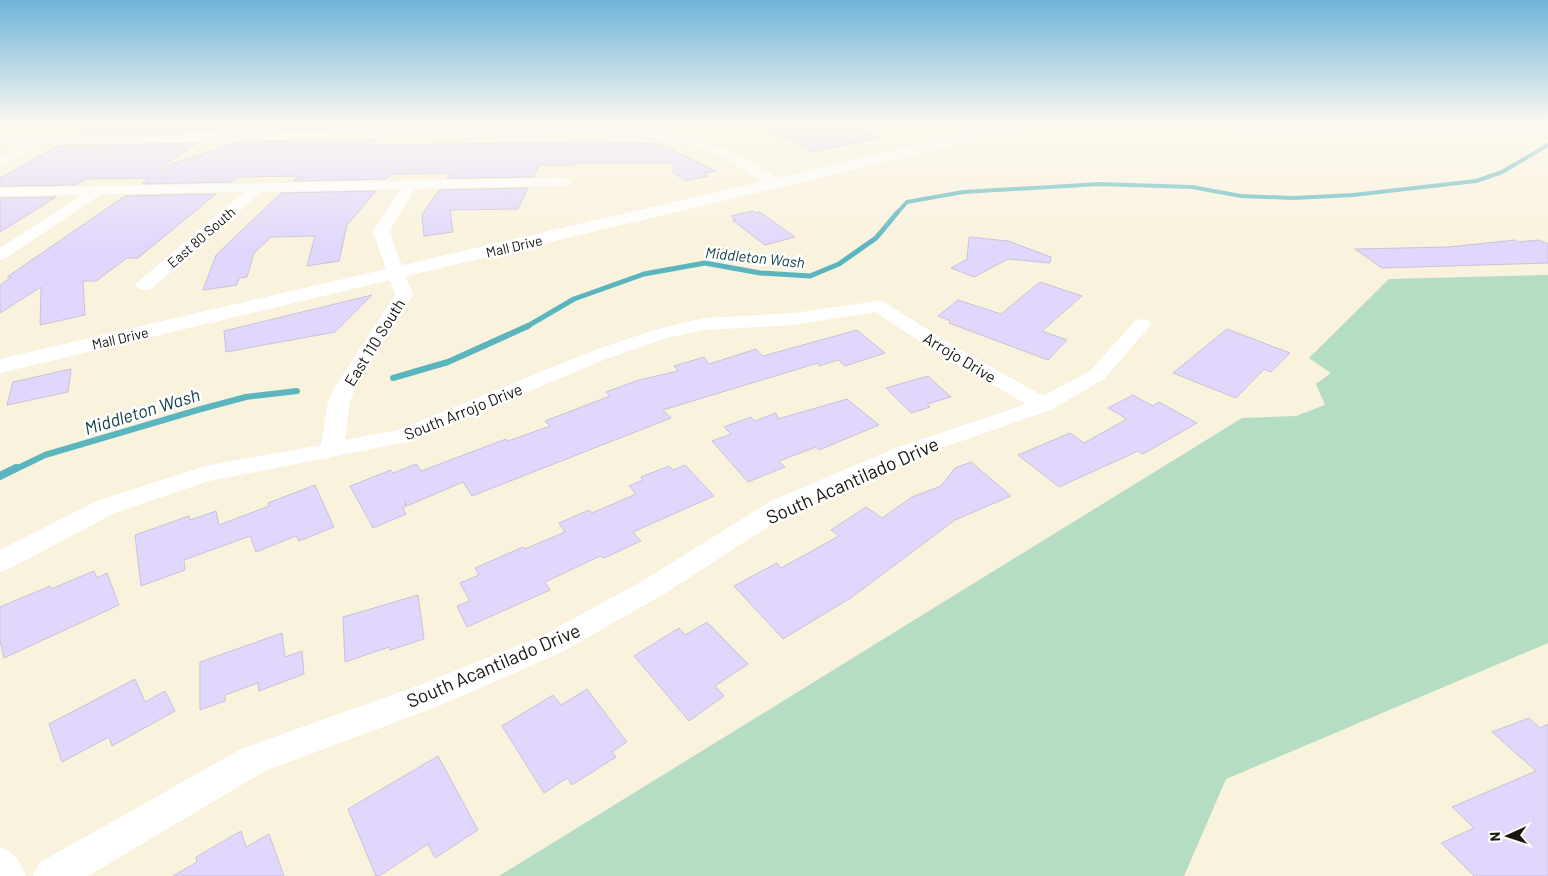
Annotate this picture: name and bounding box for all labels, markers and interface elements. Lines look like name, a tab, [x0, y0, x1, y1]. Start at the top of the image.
street label: East 80 South	[164, 203, 238, 271]
street label: Mall Drive	[484, 231, 544, 261]
water label: Middleton Wash	[704, 243, 806, 271]
street label: East 110 South	[340, 295, 408, 389]
street label: Mall Drive	[90, 323, 150, 353]
street label: Arrojo Drive	[920, 328, 1000, 386]
street label: South Arrojo Drive	[401, 379, 525, 443]
water label: Middleton Wash	[82, 383, 202, 439]
street label: South Acantilado Drive	[762, 432, 942, 528]
street label: South Acantilado Drive	[403, 618, 583, 712]
north arrow	[1483, 811, 1533, 861]
text: N	[1486, 832, 1503, 842]

